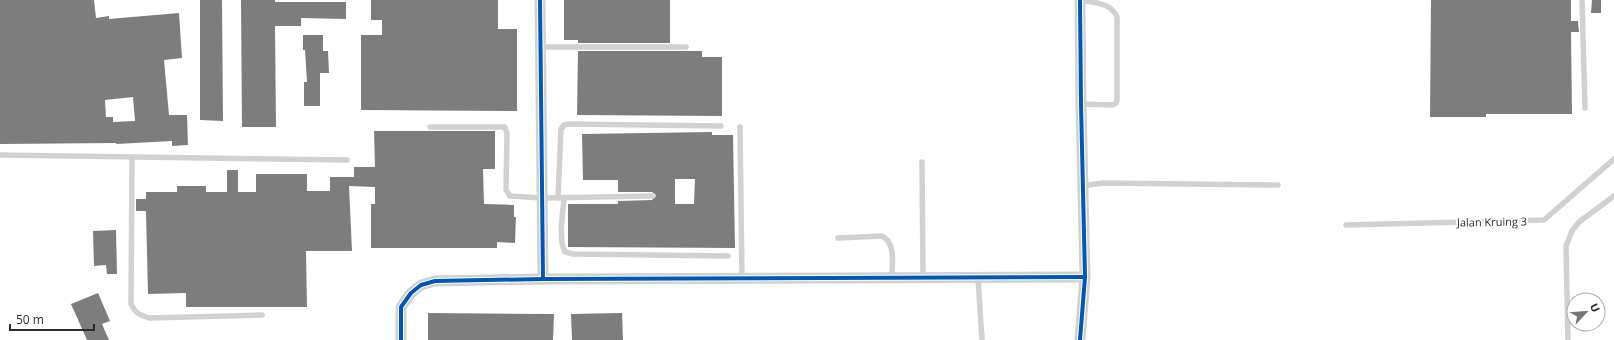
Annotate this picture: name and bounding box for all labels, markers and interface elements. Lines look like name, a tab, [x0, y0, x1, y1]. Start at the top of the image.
street label: Jalan Kruing 3	[1456, 213, 1527, 230]
north arrow	[1566, 292, 1606, 332]
text: U	[1587, 300, 1604, 314]
scale bar	[10, 306, 94, 332]
text: 50 m	[16, 311, 44, 328]

